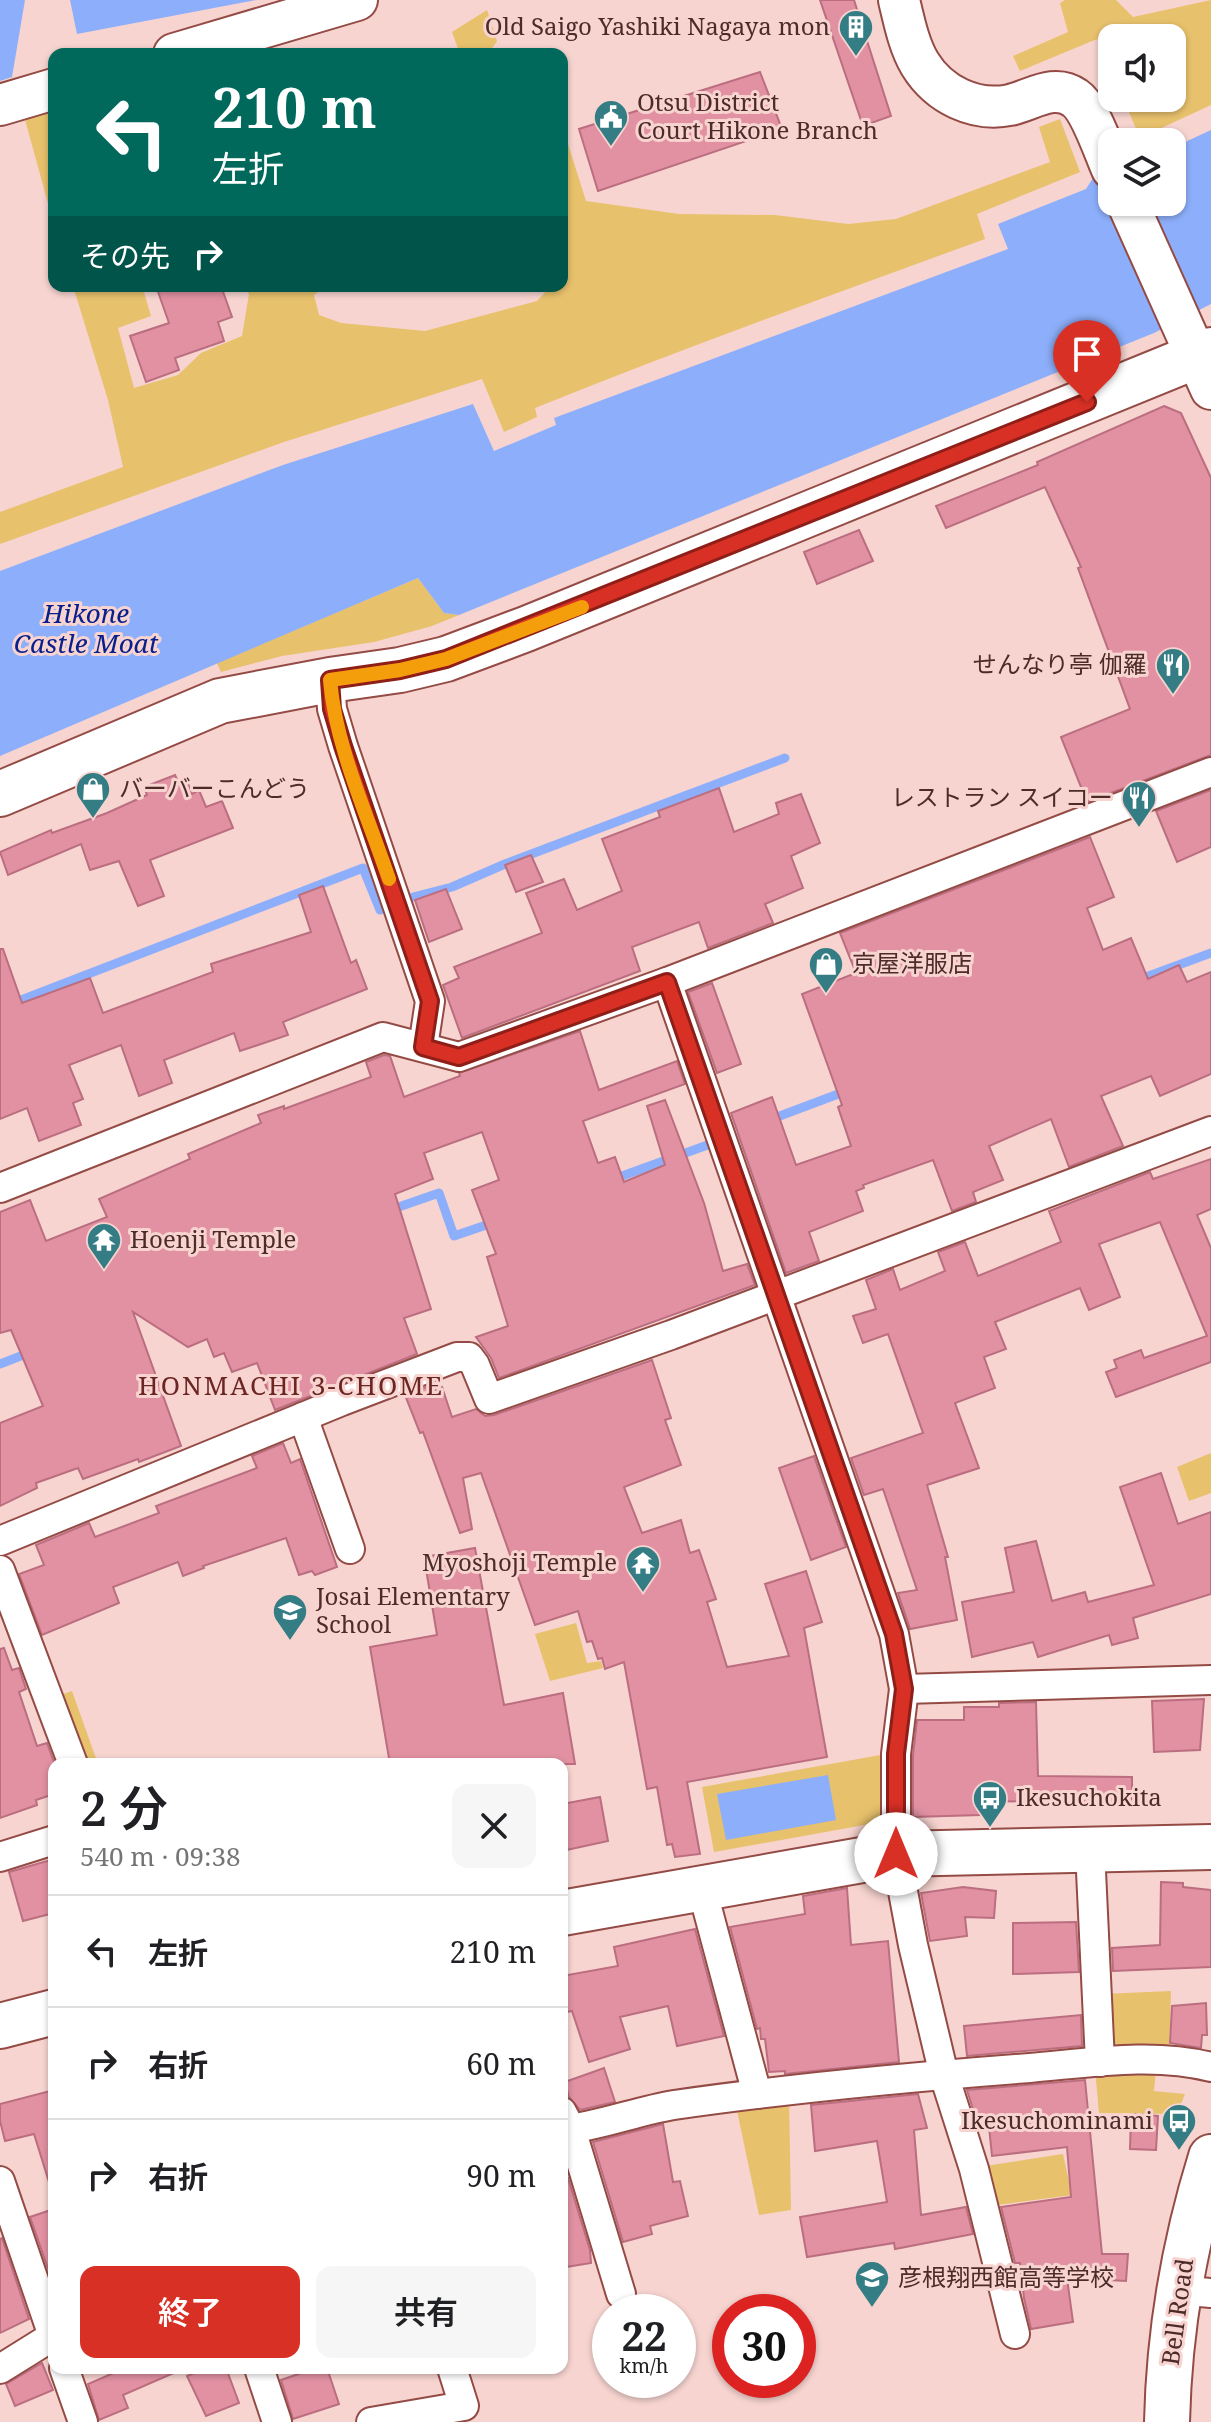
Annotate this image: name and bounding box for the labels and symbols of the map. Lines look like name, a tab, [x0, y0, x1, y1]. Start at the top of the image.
building icon: Old Saigo Yashiki Nagaya mon	[837, 8, 875, 58]
place label: Old Saigo Yashiki Nagaya mon	[485, 9, 830, 42]
place label: Otsu District Court Hikone Branch	[637, 85, 878, 146]
public building icon: Otsu District Court Hikone Branch	[592, 98, 630, 148]
pin	[1053, 320, 1121, 402]
water label: Hikone Castle Moat	[14, 595, 159, 661]
restaurant icon: せんなり亭 伽羅	[1154, 646, 1192, 696]
place label: せんなり亭 伽羅	[973, 647, 1147, 680]
shop icon: バーバーこんどう	[74, 770, 112, 820]
place label: バーバーこんどう	[119, 771, 310, 804]
restaurant icon: レストラン スイコー	[1120, 779, 1158, 829]
place label: レストラン スイコー	[891, 780, 1113, 813]
shop icon: 京屋洋服店	[807, 945, 845, 995]
place label: 京屋洋服店	[852, 946, 972, 979]
temple icon: Hoenji Temple	[85, 1221, 123, 1271]
place label: Hoenji Temple	[130, 1222, 296, 1255]
district label: HONMACHI 3-CHOME	[138, 1367, 444, 1403]
temple icon: Myoshoji Temple	[624, 1544, 662, 1594]
place label: Myoshoji Temple	[422, 1545, 617, 1578]
place label: Josai Elementary School	[315, 1579, 510, 1640]
school or university icon: Josai Elementary School	[271, 1592, 309, 1642]
bus stop icon: Ikesuchokita	[971, 1779, 1009, 1829]
place label: Ikesuchokita	[1016, 1780, 1162, 1813]
position arrow	[854, 1812, 938, 1896]
bus stop icon: Ikesuchominami	[1160, 2102, 1198, 2152]
place label: Ikesuchominami	[961, 2103, 1153, 2136]
street label: Bell Road	[1153, 2256, 1200, 2367]
school or university icon: 彦根翔西館高等学校	[853, 2259, 891, 2309]
place label: 彦根翔西館高等学校	[898, 2260, 1114, 2293]
speed limit sign: 30	[712, 2294, 816, 2398]

